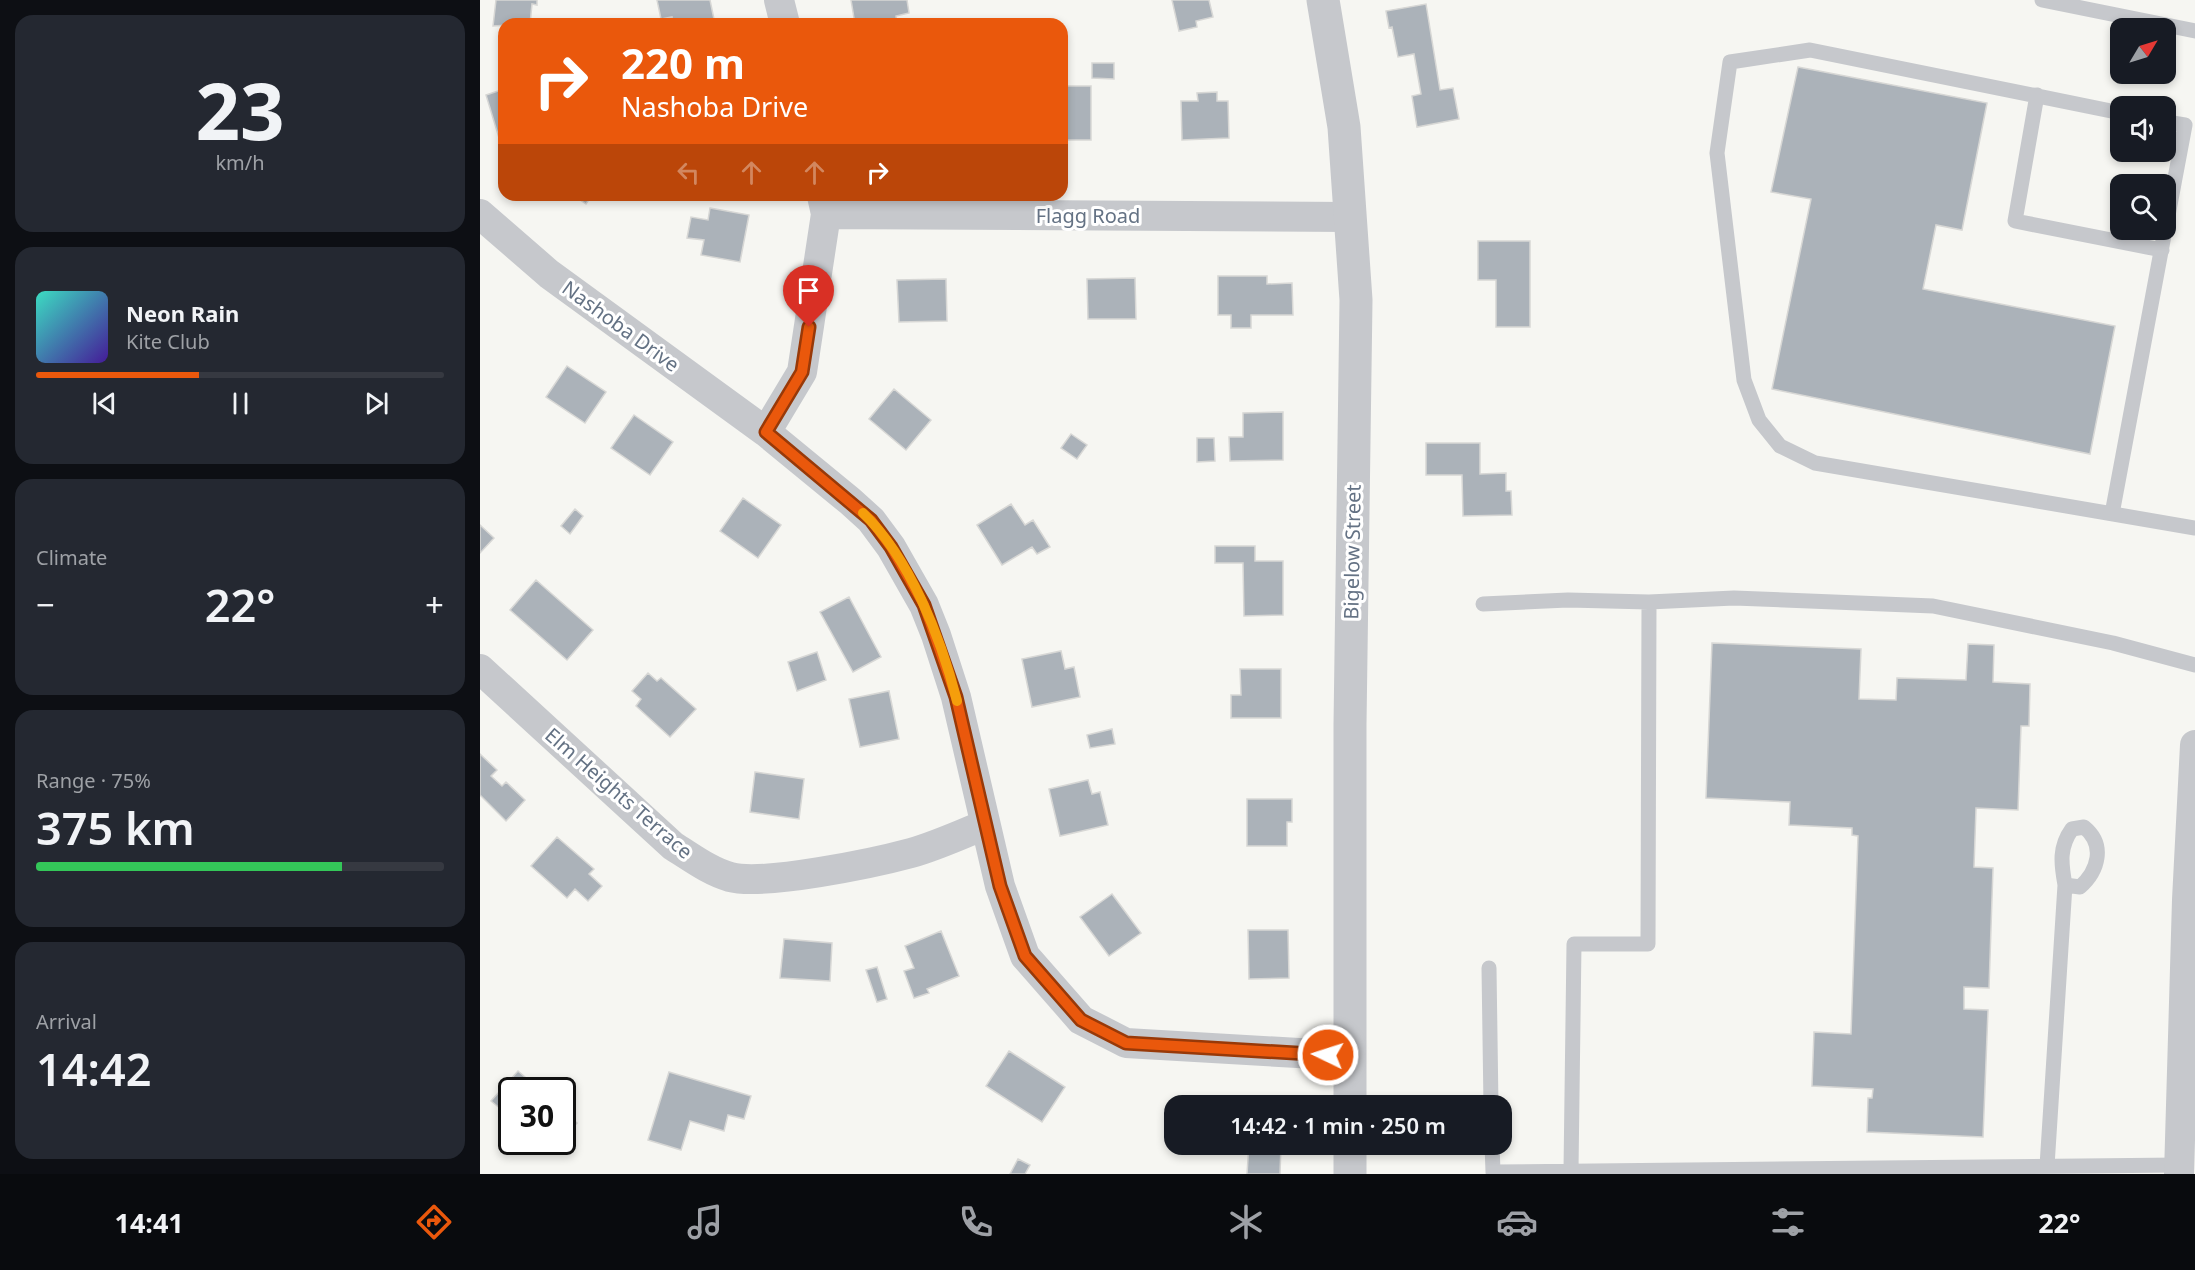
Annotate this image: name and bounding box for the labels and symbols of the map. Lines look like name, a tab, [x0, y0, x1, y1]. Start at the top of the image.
north arrow	[2110, 18, 2176, 84]
street label: Flagg Road	[1036, 202, 1140, 229]
pin	[783, 265, 834, 327]
street label: Nashoba Drive	[557, 274, 685, 378]
street label: Bigelow Street	[1337, 484, 1367, 620]
street label: Elm Heights Terrace	[539, 721, 699, 865]
position arrow	[1296, 1023, 1360, 1087]
speed limit sign: 30	[498, 1077, 576, 1155]

